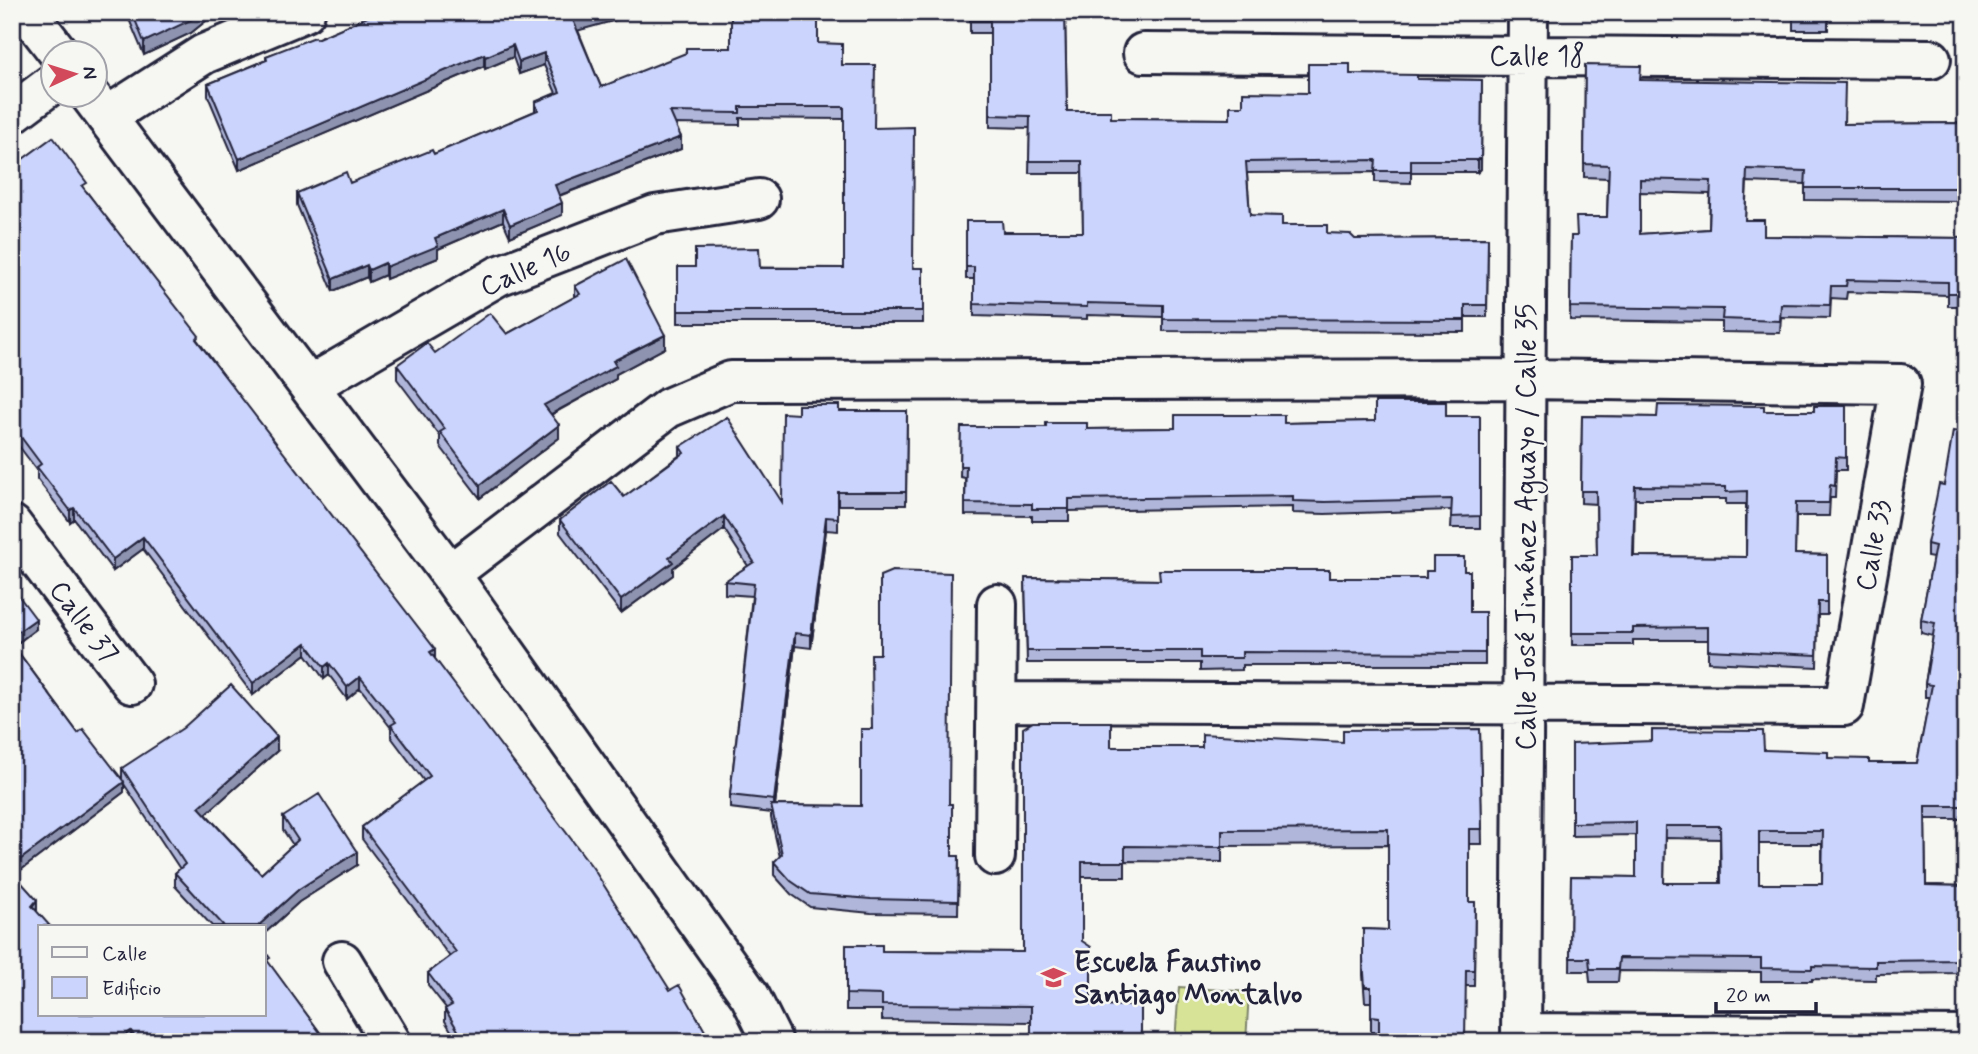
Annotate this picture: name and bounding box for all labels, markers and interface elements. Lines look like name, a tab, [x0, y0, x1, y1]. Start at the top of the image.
north arrow	[38, 38, 108, 108]
street label: Calle 18	[1489, 39, 1585, 76]
text: N	[77, 66, 102, 80]
street label: Calle 16	[475, 234, 577, 307]
street label: Calle José Jiménez Aguayo / Calle 35	[1509, 304, 1548, 751]
street label: Calle 33	[1848, 497, 1901, 594]
street label: Calle 37	[40, 574, 126, 671]
legend	[38, 925, 266, 1016]
text: Calle	[102, 940, 147, 968]
place label: Escuela Faustino Santiago Montalvo	[1074, 945, 1302, 1015]
school or university icon: Escuela Faustino Santiago Montalvo	[1040, 963, 1068, 991]
scale bar	[1716, 970, 1815, 1014]
text: Edificio	[102, 975, 161, 1003]
text: 20 m	[1726, 982, 1771, 1010]

